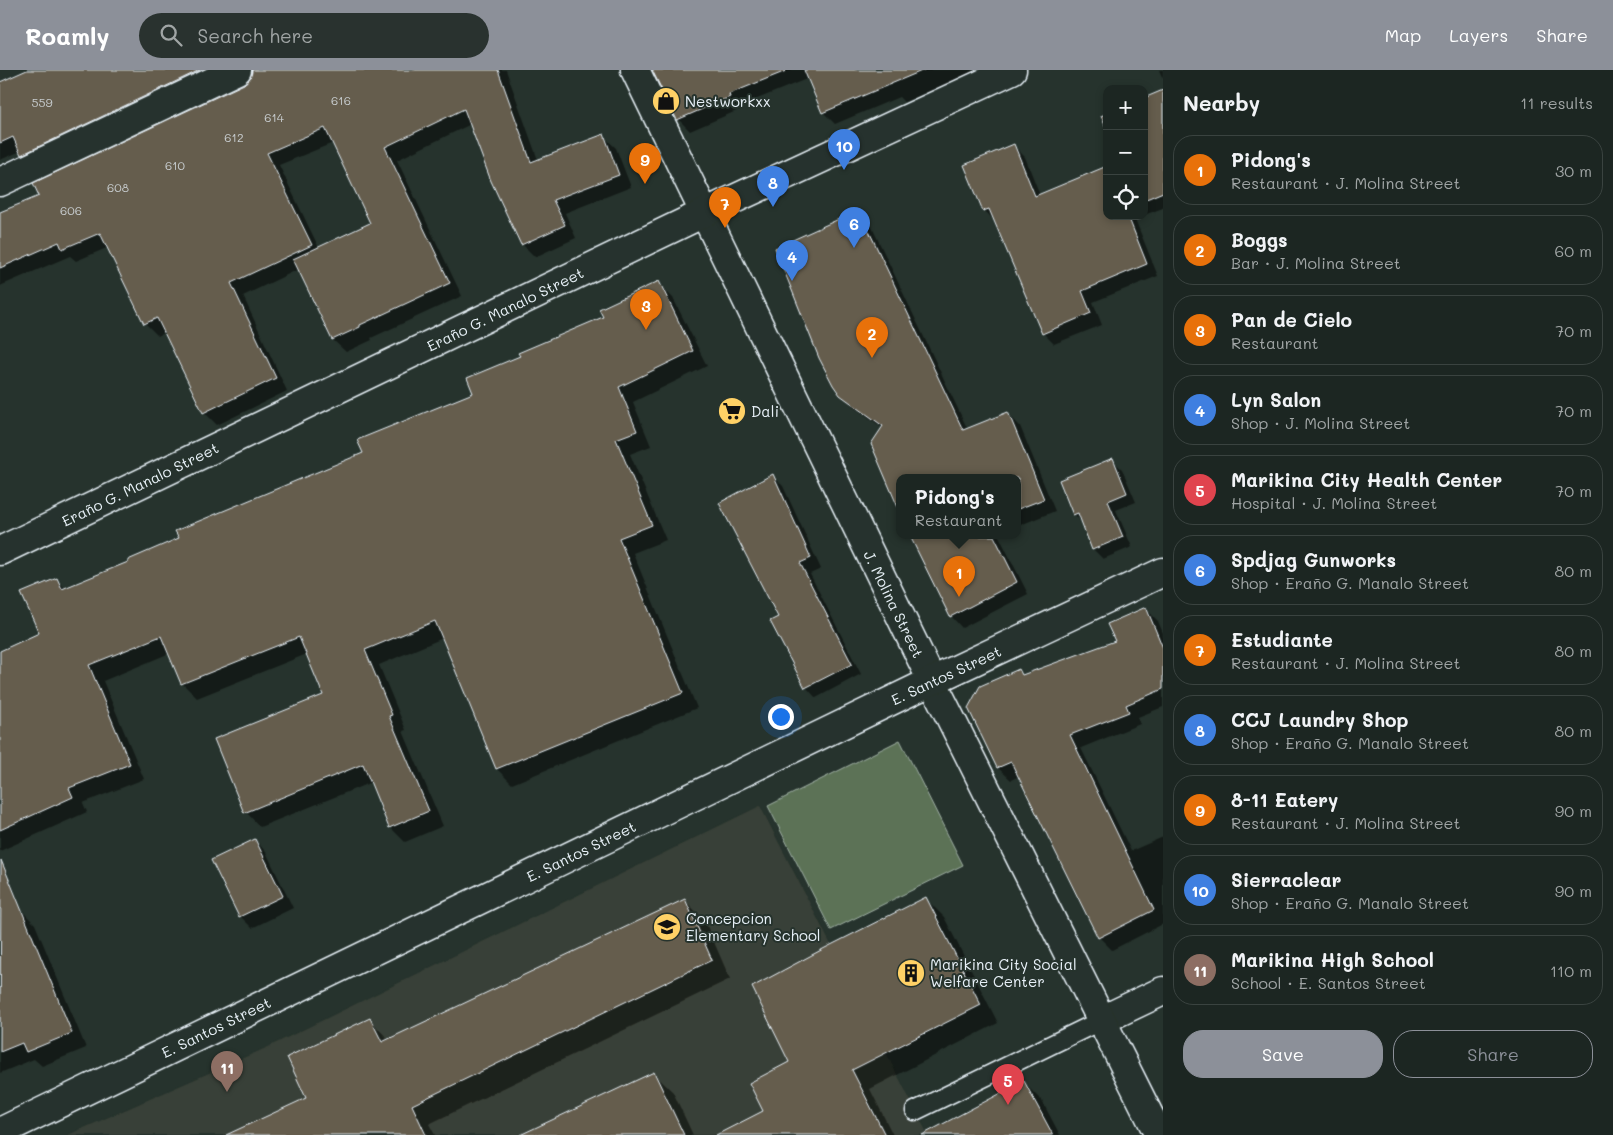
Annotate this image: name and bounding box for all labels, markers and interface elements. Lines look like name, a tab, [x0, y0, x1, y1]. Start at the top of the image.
search box	[139, 13, 489, 58]
text: Roamly	[25, 20, 109, 51]
icon: search	[157, 21, 185, 49]
text: Search here	[197, 23, 313, 48]
text: Map	[1385, 23, 1421, 47]
text: Layers	[1449, 23, 1508, 47]
text: Share	[1536, 23, 1588, 47]
map controls	[1103, 85, 1148, 220]
button: +	[1103, 85, 1148, 130]
shop icon: Nestworkxx	[651, 86, 681, 116]
text: Nearby	[1183, 89, 1260, 116]
place label: Nestworkxx	[685, 91, 771, 111]
house number: 616	[331, 92, 351, 108]
text: 11 results	[1520, 92, 1593, 113]
house number: 559	[31, 94, 53, 110]
house number: 614	[264, 109, 284, 125]
house number: 612	[224, 129, 244, 145]
pin: 10	[828, 129, 860, 170]
button: −	[1103, 130, 1148, 175]
pin: 9	[629, 143, 661, 184]
text: Pidong's	[1231, 147, 1311, 172]
house number: 610	[165, 157, 186, 173]
text: 1	[1196, 160, 1204, 181]
text: 30 m	[1555, 160, 1592, 181]
pin: 8	[757, 166, 789, 207]
text: Restaurant · J. Molina Street	[1231, 172, 1461, 193]
button: locate	[1103, 175, 1148, 220]
house number: 608	[107, 179, 129, 195]
pin: 7	[709, 187, 741, 228]
house number: 606	[60, 202, 82, 218]
pin: 6	[838, 207, 870, 248]
text: Boggs	[1231, 227, 1288, 252]
pin: 4	[776, 240, 808, 281]
text: 2	[1196, 240, 1204, 261]
text: 60 m	[1555, 240, 1592, 261]
text: Bar · J. Molina Street	[1231, 252, 1401, 273]
street label: Eraño G. Manalo Street	[423, 262, 587, 356]
pin: 3	[630, 289, 662, 330]
text: Pan de Cielo	[1231, 307, 1352, 332]
pin: 2	[856, 317, 888, 358]
text: 3	[1195, 320, 1205, 341]
text: 70 m	[1555, 320, 1592, 341]
text: Restaurant	[1231, 332, 1319, 353]
text: Lyn Salon	[1231, 387, 1321, 412]
supermarket icon: Dali	[717, 396, 747, 426]
text: 4	[1195, 400, 1205, 421]
text: 70 m	[1555, 400, 1592, 421]
place label: Dali	[751, 401, 779, 421]
text: Shop · J. Molina Street	[1231, 412, 1410, 433]
street label: Eraño G. Manalo Street	[58, 437, 222, 531]
text: Marikina City Health Center	[1231, 467, 1502, 492]
popup	[896, 474, 1021, 539]
text: 5	[1195, 480, 1205, 501]
text: 70 m	[1555, 480, 1592, 501]
text: Pidong's	[915, 484, 995, 509]
text: Hospital · J. Molina Street	[1231, 492, 1437, 513]
text: Restaurant	[915, 509, 1002, 530]
street label: J. Molina Street	[859, 547, 929, 661]
text: Spdjag Gunworks	[1231, 547, 1396, 572]
pin: 1	[943, 556, 975, 597]
text: 6	[1195, 560, 1205, 581]
text: 80 m	[1555, 560, 1592, 581]
text: Shop · Eraño G. Manalo Street	[1231, 572, 1469, 593]
text: Estudiante	[1231, 627, 1333, 652]
text: 7	[1196, 640, 1204, 661]
text: 80 m	[1555, 640, 1592, 661]
street label: E. Santos Street	[888, 641, 1004, 709]
text: Restaurant · J. Molina Street	[1231, 652, 1461, 673]
your location	[768, 704, 794, 730]
text: CCJ Laundry Shop	[1231, 707, 1409, 732]
text: 8	[1195, 720, 1205, 741]
text: 80 m	[1555, 720, 1592, 741]
text: Shop · Eraño G. Manalo Street	[1231, 732, 1469, 753]
text: 8-11 Eatery	[1231, 787, 1338, 812]
text: 9	[1195, 800, 1205, 821]
text: 90 m	[1555, 800, 1592, 821]
text: Restaurant · J. Molina Street	[1231, 812, 1461, 833]
street label: E. Santos Street	[523, 816, 639, 886]
text: Sierraclear	[1231, 867, 1342, 892]
text: 10	[1191, 880, 1209, 901]
text: 90 m	[1555, 880, 1592, 901]
text: Shop · Eraño G. Manalo Street	[1231, 892, 1469, 913]
place label: Concepcion Elementary School	[686, 908, 821, 945]
school or university icon: Concepcion Elementary School	[652, 912, 682, 942]
text: Marikina High School	[1231, 947, 1434, 972]
place label: Marikina City Social Welfare Center	[930, 954, 1077, 991]
building icon: Marikina City Social Welfare Center	[896, 958, 926, 988]
text: 11	[1193, 960, 1207, 981]
text: 110 m	[1550, 960, 1592, 981]
text: School · E. Santos Street	[1231, 972, 1426, 993]
street label: E. Santos Street	[158, 992, 274, 1062]
button: Save	[1183, 1030, 1383, 1078]
button: Share	[1393, 1030, 1593, 1078]
pin: 11	[211, 1051, 243, 1092]
pin: 5	[992, 1064, 1024, 1105]

